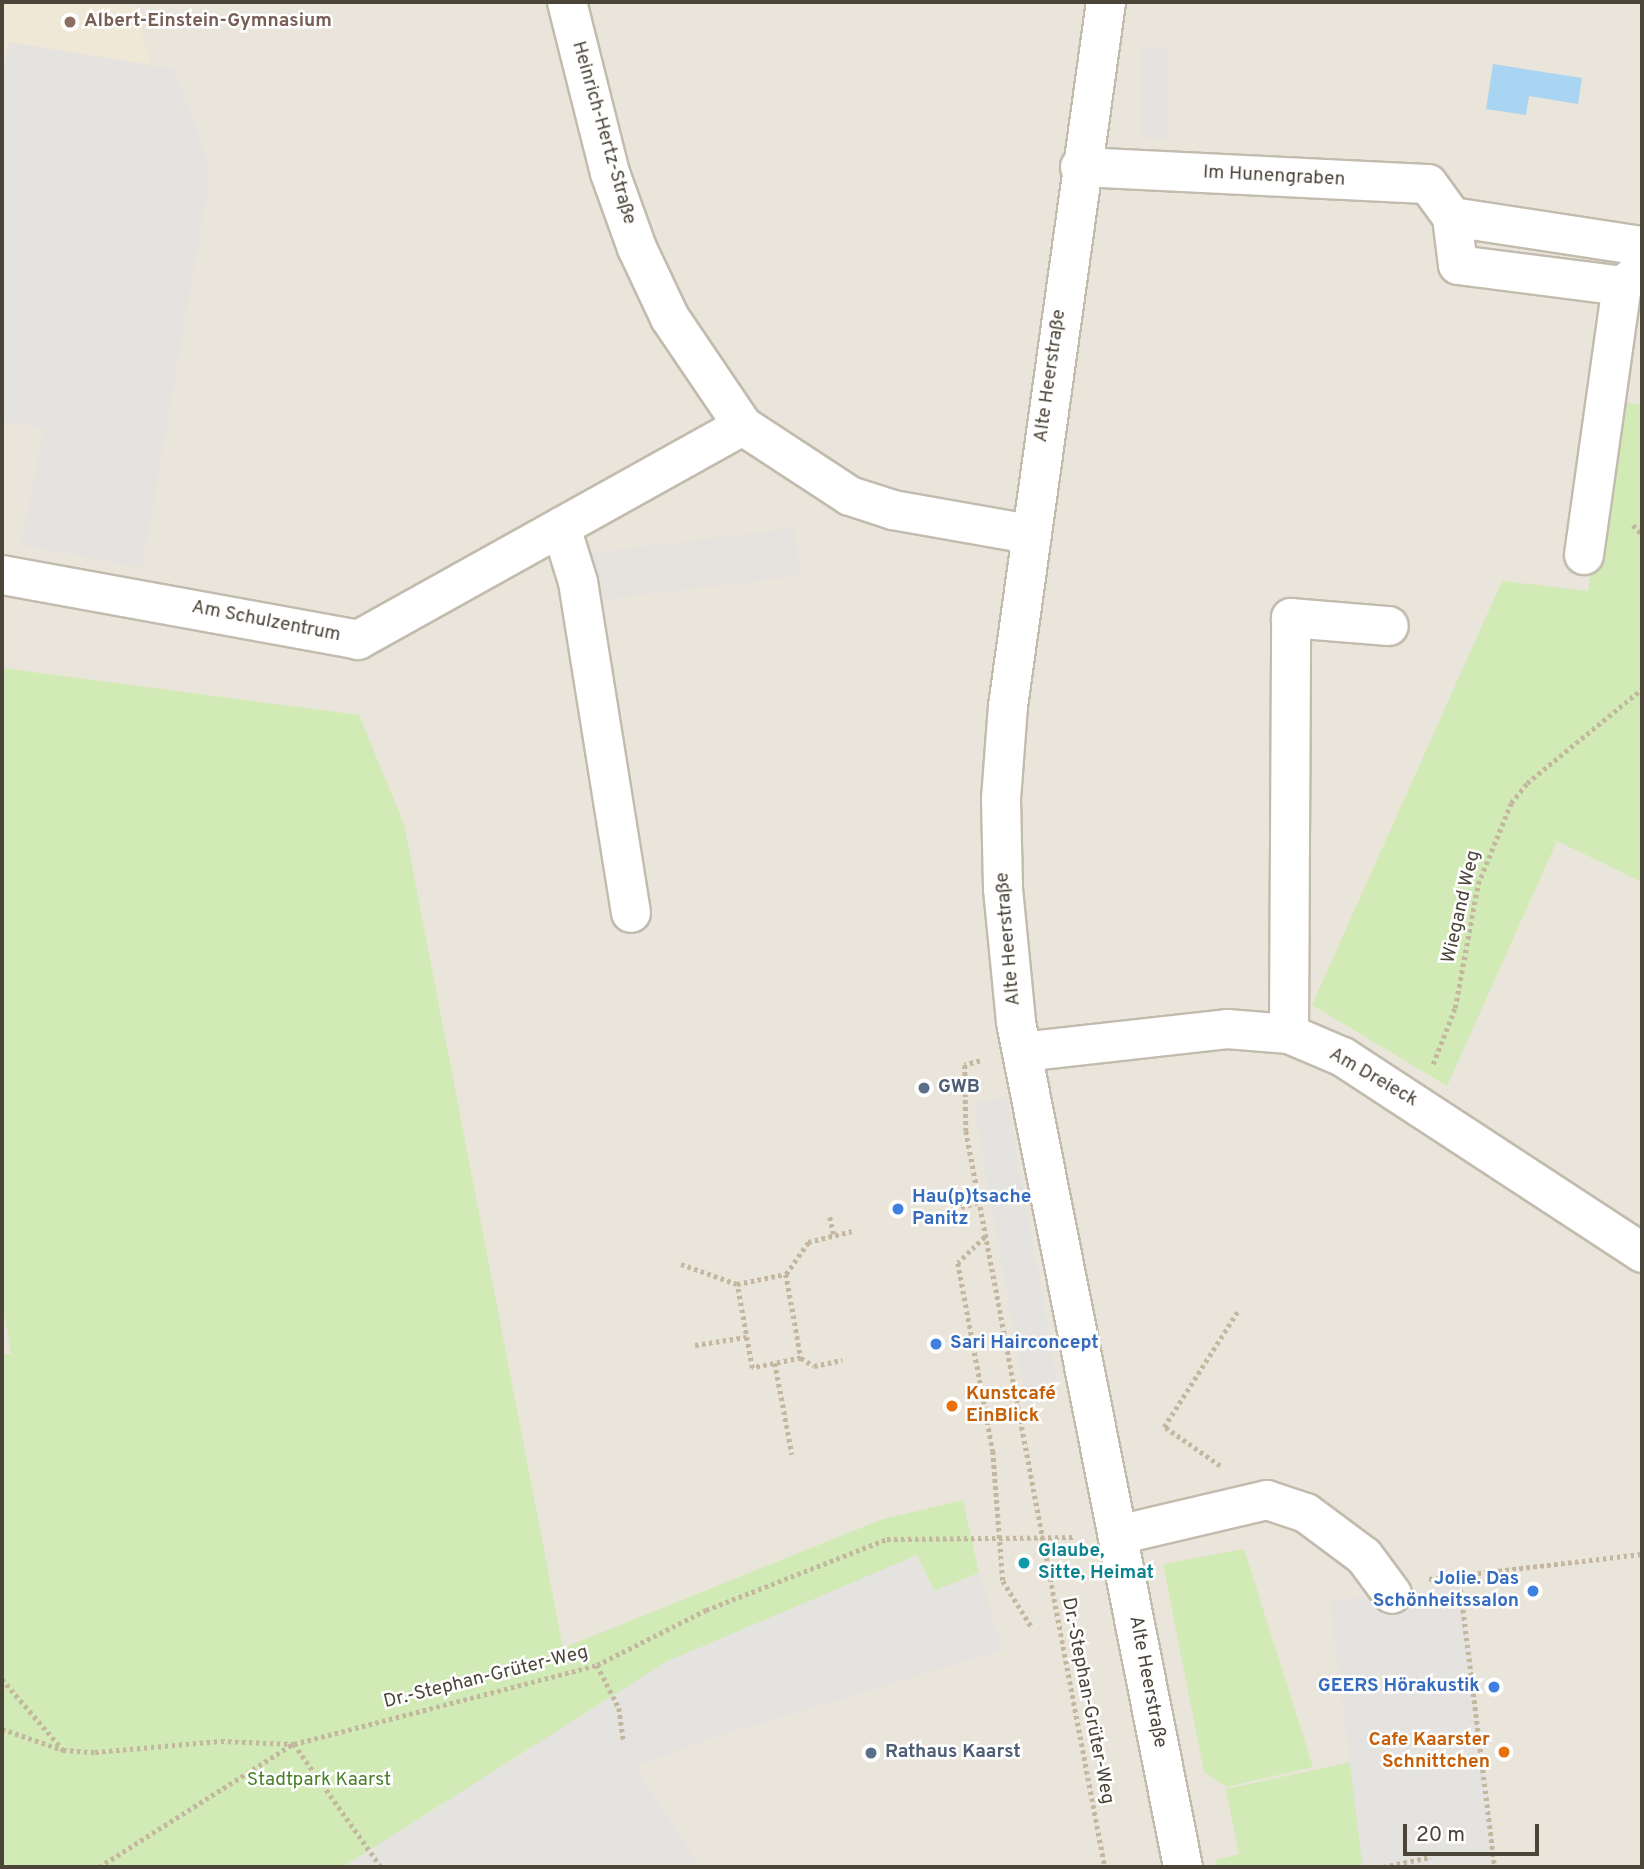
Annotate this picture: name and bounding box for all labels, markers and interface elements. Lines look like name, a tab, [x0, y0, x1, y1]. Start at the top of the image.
place label: Albert-Einstein-Gymnasium	[84, 11, 332, 33]
marker: Albert-Einstein-Gymnasium	[62, 14, 78, 30]
street label: Heinrich-Hertz-Straße	[566, 39, 640, 227]
street label: Im Hunengraben	[1202, 162, 1346, 192]
street label: Alte Heerstraße	[1030, 308, 1072, 444]
street label: Am Schulzentrum	[190, 596, 342, 648]
street label: Wiegand Weg	[1438, 848, 1486, 966]
street label: Alte Heerstraße	[992, 871, 1026, 1007]
street label: Am Dreieck	[1325, 1043, 1421, 1113]
place label: GWB	[938, 1077, 980, 1099]
marker: GWB	[916, 1080, 932, 1096]
place label: Hau(p)tsache Panitz	[912, 1187, 1031, 1231]
marker: Hau(p)tsache Panitz	[890, 1201, 906, 1217]
place label: Sari Hairconcept	[950, 1333, 1099, 1355]
marker: Sari Hairconcept	[928, 1336, 944, 1352]
place label: Kunstcafé EinBlick	[966, 1384, 1056, 1428]
marker: Kunstcafé EinBlick	[944, 1398, 960, 1414]
place label: Glaube, Sitte, Heimat	[1038, 1541, 1154, 1585]
marker: Glaube, Sitte, Heimat	[1016, 1555, 1032, 1571]
place label: Jolie. Das Schönheitssalon	[1373, 1569, 1519, 1613]
marker: Jolie. Das Schönheitssalon	[1525, 1583, 1541, 1599]
street label: Dr.-Stephan-Grüter-Weg	[1056, 1596, 1118, 1806]
street label: Alte Heerstraße	[1123, 1614, 1171, 1750]
street label: Dr.-Stephan-Grüter-Weg	[381, 1642, 591, 1714]
place label: GEERS Hörakustik	[1318, 1676, 1480, 1698]
marker: GEERS Hörakustik	[1486, 1679, 1502, 1695]
place label: Cafe Kaarster Schnittchen	[1369, 1730, 1490, 1774]
place label: Rathaus Kaarst	[885, 1742, 1021, 1764]
marker: Cafe Kaarster Schnittchen	[1496, 1744, 1512, 1760]
marker: Rathaus Kaarst	[863, 1745, 879, 1761]
park label: Stadtpark Kaarst	[247, 1770, 391, 1792]
scale bar	[1406, 1810, 1542, 1854]
text: 20 m	[1416, 1822, 1465, 1849]

